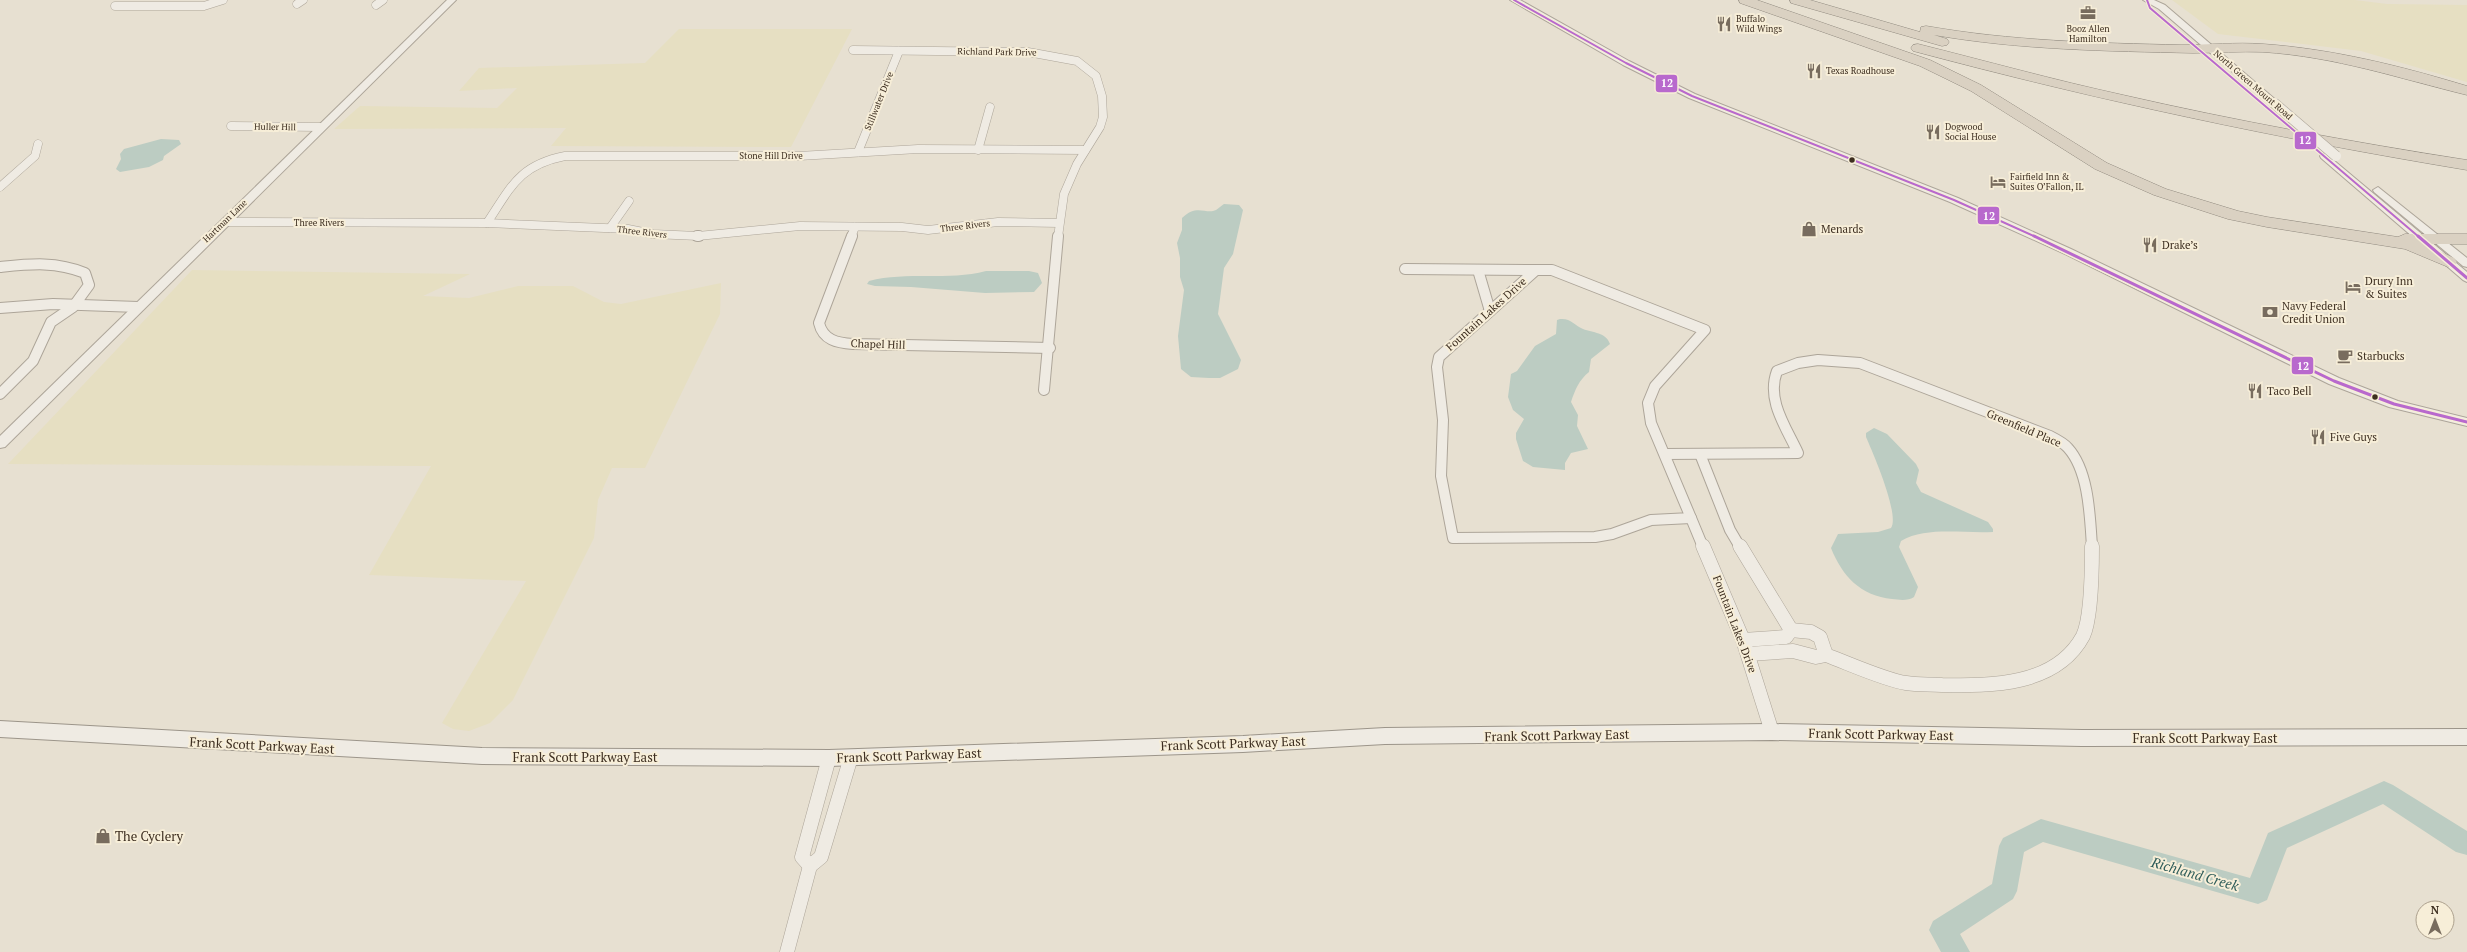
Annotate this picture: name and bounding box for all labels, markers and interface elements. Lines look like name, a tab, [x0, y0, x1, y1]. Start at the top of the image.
office icon: Booz Allen Hamilton	[2079, 4, 2097, 22]
place label: Buffalo Wild Wings	[1736, 13, 1782, 35]
restaurant icon: Buffalo Wild Wings	[1715, 15, 1733, 33]
place label: Booz Allen Hamilton	[2066, 23, 2110, 45]
street label: Richland Park Drive	[957, 45, 1037, 59]
street label: North Green Mount Road	[2211, 47, 2295, 123]
restaurant icon: Texas Roadhouse	[1805, 62, 1823, 80]
place label: Texas Roadhouse	[1826, 65, 1895, 77]
street label: Stillwater Drive	[862, 69, 896, 132]
line badge: 12	[1655, 74, 1678, 93]
text: 12	[1661, 76, 1673, 90]
street label: Huller Hill	[254, 121, 296, 133]
place label: Dogwood Social House	[1945, 121, 1997, 143]
restaurant icon: Dogwood Social House	[1924, 123, 1942, 141]
line badge: 12	[2294, 131, 2317, 150]
text: 12	[2299, 133, 2311, 147]
street label: Stone Hill Drive	[739, 150, 803, 162]
unlabelled marker	[1847, 155, 1857, 165]
place label: Fairfield Inn & Suites O’Fallon, IL	[2010, 171, 2083, 193]
hotel icon: Fairfield Inn & Suites O’Fallon, IL	[1989, 173, 2007, 191]
street label: Hartman Lane	[200, 197, 250, 245]
line badge: 12	[1977, 206, 2000, 225]
text: 12	[1983, 209, 1995, 223]
street label: Three Rivers	[294, 217, 344, 229]
street label: Three Rivers	[939, 217, 991, 235]
shop icon: Menards	[1800, 220, 1818, 238]
place label: Menards	[1821, 222, 1863, 236]
street label: Three Rivers	[616, 223, 668, 241]
restaurant icon: Drake’s	[2141, 236, 2159, 254]
place label: Drake’s	[2162, 238, 2198, 252]
street label: Fountain Lakes Drive	[1443, 274, 1529, 354]
place label: Drury Inn & Suites	[2365, 274, 2413, 301]
hotel icon: Drury Inn & Suites	[2344, 278, 2362, 296]
place label: Navy Federal Credit Union	[2282, 299, 2346, 326]
bank icon: Navy Federal Credit Union	[2261, 303, 2279, 321]
street label: Chapel Hill	[850, 336, 906, 352]
cafe icon: Starbucks	[2336, 347, 2354, 365]
place label: Starbucks	[2357, 349, 2405, 363]
line badge: 12	[2291, 356, 2314, 375]
text: 12	[2297, 359, 2309, 373]
restaurant icon: Taco Bell	[2246, 382, 2264, 400]
place label: Taco Bell	[2267, 384, 2312, 398]
unlabelled marker	[2370, 392, 2380, 402]
street label: Greenfield Place	[1985, 406, 2064, 450]
restaurant icon: Five Guys	[2309, 428, 2327, 446]
place label: Five Guys	[2330, 430, 2377, 444]
street label: Fountain Lakes Drive	[1710, 573, 1760, 675]
street label: Frank Scott Parkway East	[1808, 724, 1954, 744]
street label: Frank Scott Parkway East	[1484, 725, 1630, 745]
street label: Frank Scott Parkway East	[2132, 729, 2278, 747]
street label: Frank Scott Parkway East	[1160, 731, 1306, 755]
street label: Frank Scott Parkway East	[189, 732, 335, 758]
street label: Frank Scott Parkway East	[836, 743, 982, 767]
street label: Frank Scott Parkway East	[512, 748, 658, 766]
shop icon: The Cyclery	[94, 827, 112, 845]
place label: The Cyclery	[115, 827, 183, 845]
water label: Richland Creek	[2148, 852, 2241, 895]
north arrow	[2415, 900, 2455, 940]
text: N	[2431, 903, 2440, 917]

